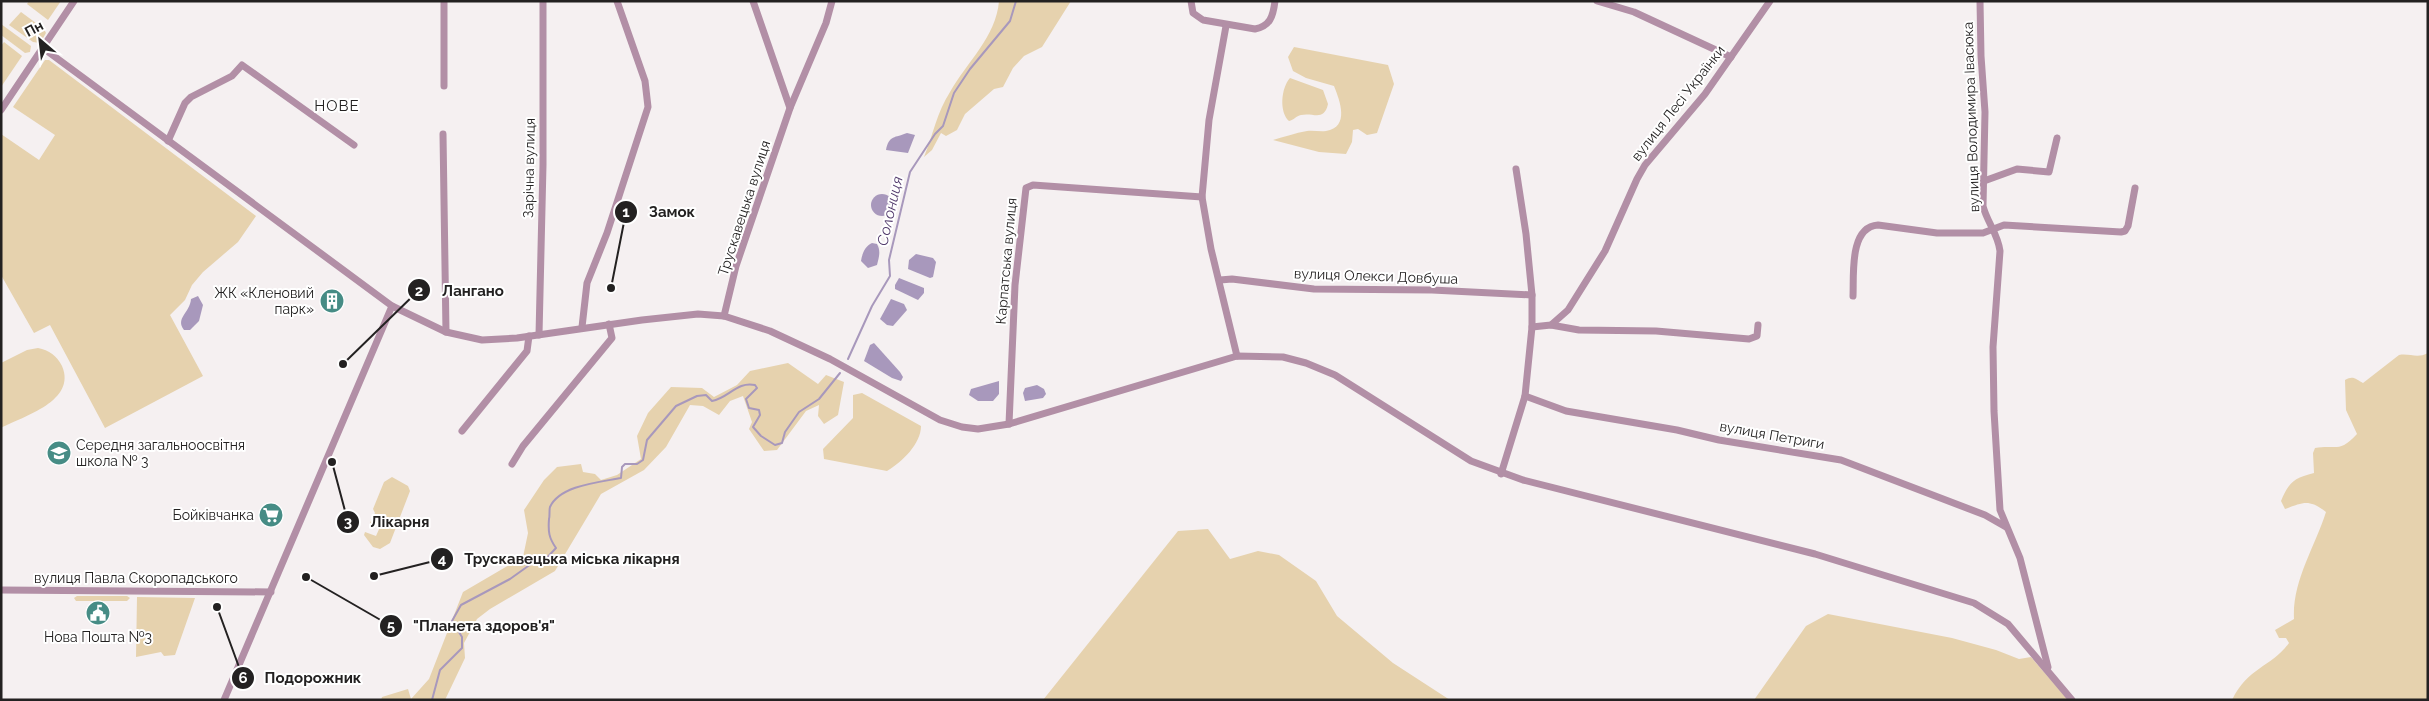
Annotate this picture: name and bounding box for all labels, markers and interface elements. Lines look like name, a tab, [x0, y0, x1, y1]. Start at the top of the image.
north arrow	[15, 15, 65, 65]
text: Пн	[22, 17, 46, 40]
street label: вулиця Володимира Івасюка	[1960, 21, 1982, 213]
street label: вулиця Лесі Українки	[1628, 42, 1728, 164]
district label: НОВЕ	[314, 97, 360, 115]
street label: Зарічна вулиця	[520, 118, 538, 218]
street label: Трускавецька вулиця	[715, 138, 773, 278]
water label: Солониця	[873, 174, 907, 248]
callout: Замок	[613, 197, 705, 227]
street label: Карпатська вулиця	[992, 197, 1020, 325]
text: 1	[622, 203, 630, 221]
text: Замок	[649, 203, 696, 221]
street label: вулиця Олекси Довбуша	[1294, 265, 1458, 287]
callout: Лангано	[407, 275, 514, 305]
text: 2	[415, 282, 423, 300]
text: Лангано	[442, 282, 504, 300]
place label: ЖК «Кленовий парк»	[214, 285, 314, 317]
building icon: ЖК «Кленовий парк»	[319, 288, 345, 314]
street label: вулиця Петриги	[1718, 418, 1826, 452]
place label: Середня загальноосвітня школа № 3	[76, 437, 245, 469]
school or university icon: Середня загальноосвітня школа № 3	[46, 440, 72, 466]
supermarket icon: Бойківчанка	[258, 502, 284, 528]
place label: Бойківчанка	[173, 507, 254, 523]
callout: Лікарня	[335, 507, 439, 537]
text: 3	[344, 513, 352, 531]
text: Лікарня	[371, 513, 429, 531]
callout: Трускавецька міська лікарня	[429, 544, 690, 574]
text: 4	[438, 550, 447, 568]
text: Трускавецька міська лікарня	[464, 550, 680, 568]
street label: вулиця Павла Скоропадського	[34, 570, 238, 586]
public building icon: Нова Пошта №3	[85, 600, 111, 626]
callout: "Планета здоров'я"	[378, 611, 565, 641]
text: 5	[387, 617, 395, 635]
text: "Планета здоров'я"	[413, 617, 555, 635]
place label: Нова Пошта №3	[44, 629, 152, 645]
callout: Подорожник	[230, 663, 372, 693]
text: 6	[238, 669, 248, 687]
text: Подорожник	[265, 669, 362, 687]

